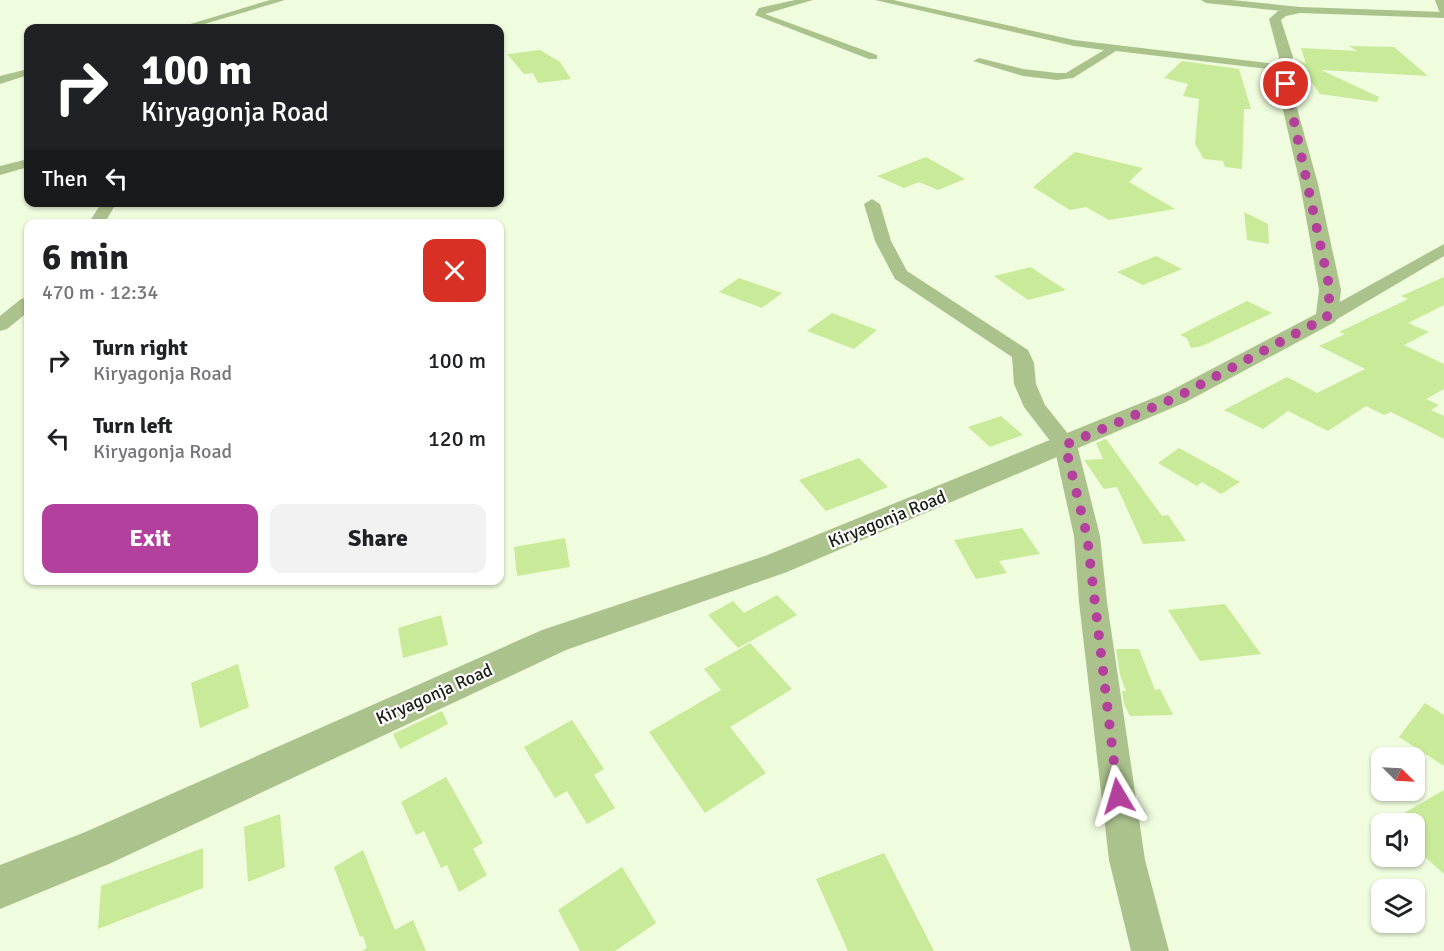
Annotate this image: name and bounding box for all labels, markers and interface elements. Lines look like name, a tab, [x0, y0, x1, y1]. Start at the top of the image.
text: 100 m	[141, 45, 252, 96]
icon: right	[42, 48, 120, 126]
pin	[1260, 58, 1311, 109]
icon: arrive	[1269, 67, 1302, 100]
text: Kiryagonja Road	[141, 96, 329, 129]
icon: left	[100, 162, 133, 195]
text: Then	[42, 165, 88, 192]
text: 6 min	[42, 235, 129, 280]
button: close	[423, 239, 486, 302]
text: 470 m · 12:34	[42, 280, 158, 305]
text: Turn right	[93, 334, 188, 361]
icon: right	[42, 344, 75, 377]
text: 100 m	[428, 347, 486, 374]
text: Kiryagonja Road	[93, 361, 232, 386]
text: Turn left	[93, 412, 173, 439]
icon: left	[42, 422, 75, 455]
text: 120 m	[428, 425, 486, 452]
text: Kiryagonja Road	[93, 439, 232, 464]
street label: Kiryagonja Road	[825, 485, 949, 553]
button: Exit	[42, 504, 258, 573]
button: Share	[270, 504, 486, 573]
street label: Kiryagonja Road	[372, 658, 496, 730]
north arrow	[1371, 747, 1425, 801]
map controls	[1371, 747, 1425, 933]
position arrow	[1086, 764, 1150, 828]
button: sound	[1371, 813, 1425, 867]
button: layers	[1371, 879, 1425, 933]

